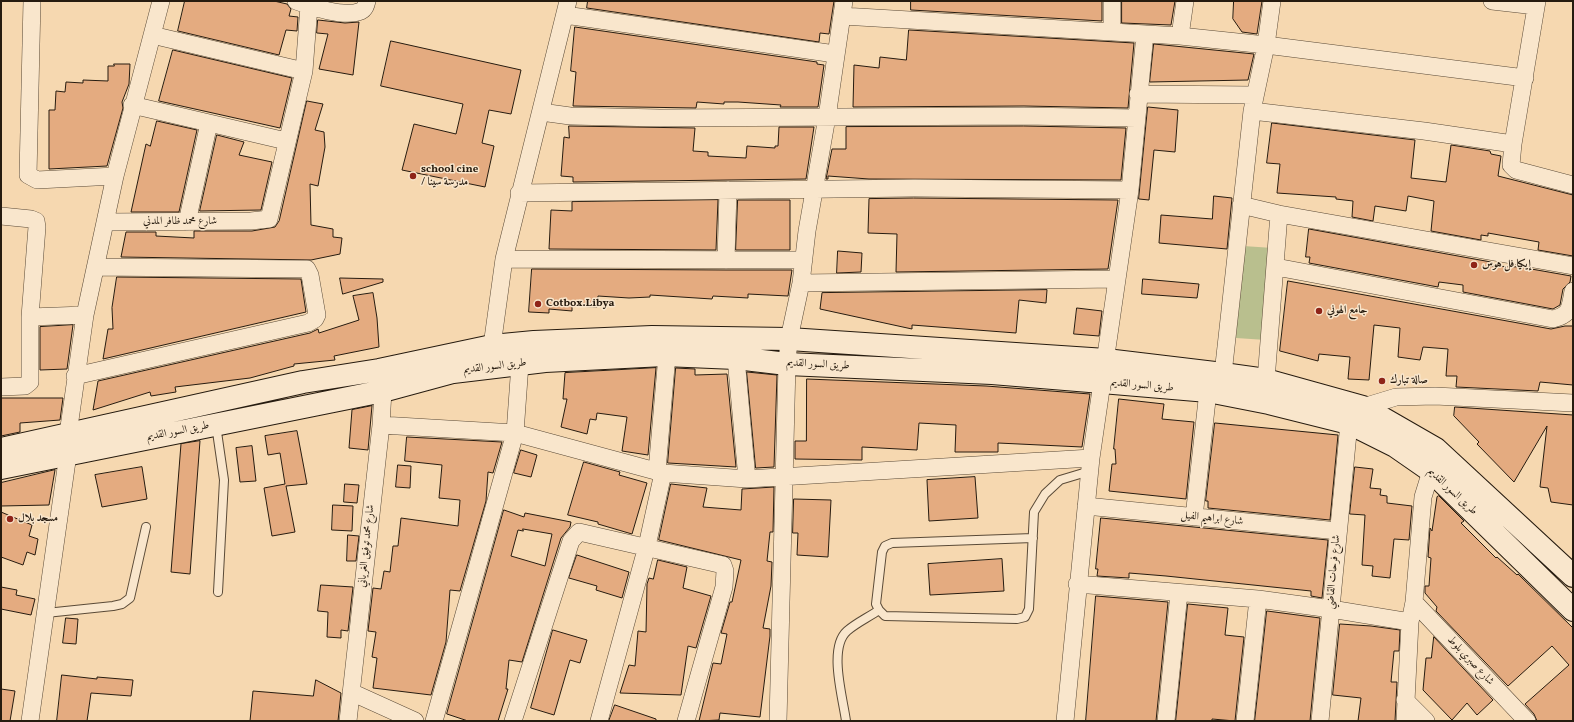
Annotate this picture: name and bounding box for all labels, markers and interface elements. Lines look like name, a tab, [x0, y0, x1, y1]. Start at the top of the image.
place label: school cine / مدرسة سينا	[421, 163, 478, 189]
marker: school cine / مدرسة سينا	[408, 171, 418, 181]
street label: شارع محمد ظافر المدني	[143, 215, 217, 229]
place label: إيكيا فل هوس	[1482, 258, 1531, 272]
marker: إيكيا فل هوس	[1469, 260, 1479, 270]
place label: Cotbox.Libya	[546, 297, 615, 311]
marker: Cotbox.Libya	[533, 299, 543, 309]
place label: جامع الهوني	[1327, 304, 1367, 318]
marker: جامع الهوني	[1314, 306, 1324, 316]
street label: طريق السور القديم	[463, 357, 527, 377]
street label: طريق السور القديم	[786, 357, 850, 373]
place label: صالة تبارك	[1390, 374, 1428, 388]
marker: صالة تبارك	[1377, 376, 1387, 386]
street label: طريق السور القديم	[1110, 377, 1174, 395]
street label: طريق السور القديم	[146, 419, 210, 445]
street label: طريق السور القديم	[1424, 466, 1480, 518]
street label: شارع محمد توفيق الغرياني	[356, 504, 378, 588]
street label: شارع ابراهيم الفيل	[1180, 509, 1244, 529]
place label: مسجد بلال	[18, 512, 58, 526]
marker: مسجد بلال	[5, 514, 15, 524]
street label: شارع فرحات القاضي	[1324, 534, 1344, 610]
street label: شارع صبري بلوط	[1444, 634, 1496, 688]

